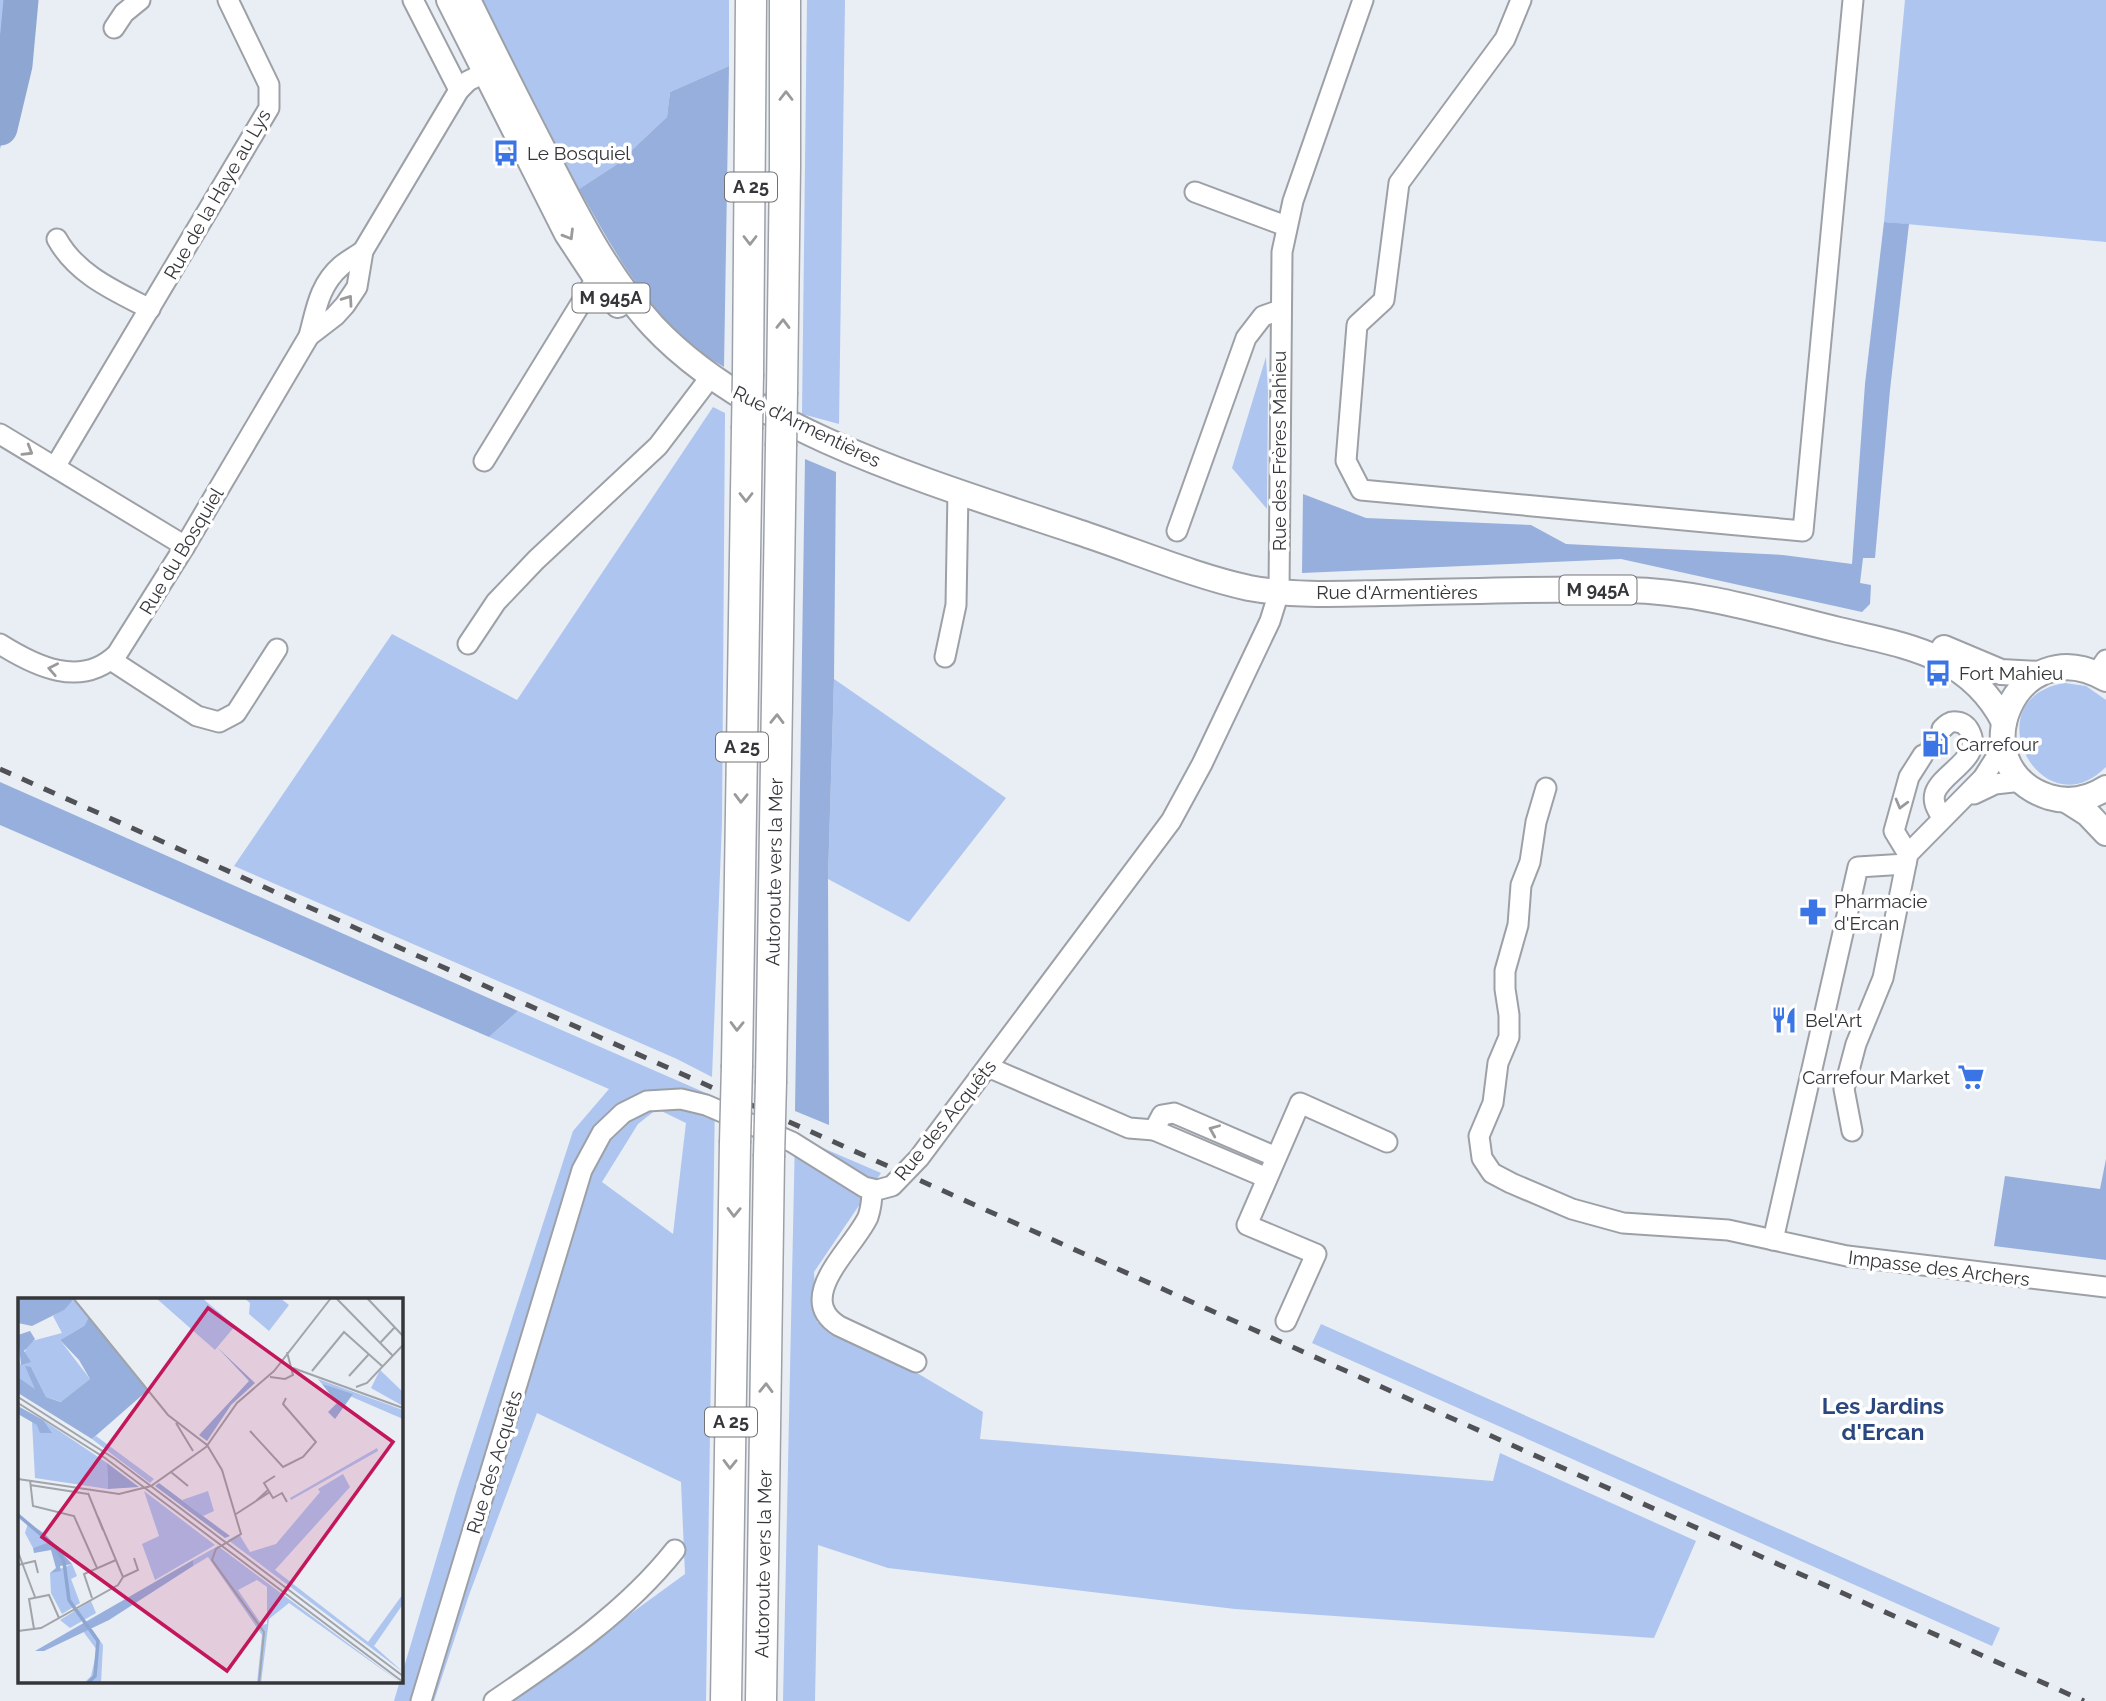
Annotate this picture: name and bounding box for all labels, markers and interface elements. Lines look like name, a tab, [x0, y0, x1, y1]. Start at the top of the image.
one-way arrow	[778, 91, 794, 101]
street label: Rue de la Haye au Lys	[159, 105, 275, 283]
bus stop icon: Le Bosquiel	[491, 138, 521, 168]
place label: Le Bosquiel	[527, 142, 631, 164]
road number: A 25	[725, 172, 777, 202]
one-way arrow	[560, 228, 573, 241]
one-way arrow	[742, 235, 758, 245]
road number: M 945A	[572, 284, 650, 312]
one-way arrow	[340, 295, 352, 308]
one-way arrow	[775, 318, 791, 329]
street label: Rue des Frères Mahieu	[1268, 351, 1290, 551]
street label: Rue d'Armentières	[730, 381, 884, 471]
one-way arrow	[20, 443, 33, 456]
street label: Rue du Bosquiel	[134, 483, 228, 618]
one-way arrow	[738, 492, 754, 503]
road number: M 945A	[1560, 576, 1636, 604]
street label: Rue d'Armentières	[1316, 581, 1478, 603]
bus stop icon: Fort Mahieu	[1923, 658, 1953, 688]
place label: Fort Mahieu	[1959, 662, 2063, 684]
one-way arrow	[47, 663, 59, 678]
one-way arrow	[769, 713, 785, 724]
fuel station icon: Carrefour	[1920, 729, 1950, 759]
road number: A 25	[716, 732, 768, 762]
place label: Carrefour	[1956, 733, 2039, 755]
street label: Autoroute vers la Mer	[761, 777, 787, 966]
one-way arrow	[733, 793, 749, 804]
one-way arrow	[1895, 798, 1909, 810]
place label: Pharmacie d'Ercan	[1834, 890, 1927, 934]
pharmacy icon: Pharmacie d'Ercan	[1798, 897, 1828, 927]
restaurant icon: Bel'Art	[1769, 1005, 1799, 1035]
place label: Bel'Art	[1805, 1009, 1863, 1031]
one-way arrow	[730, 1020, 745, 1031]
street label: Rue des Acquêts	[890, 1055, 1000, 1185]
supermarket icon: Carrefour Market	[1956, 1062, 1986, 1092]
place label: Carrefour Market	[1802, 1066, 1951, 1088]
one-way arrow	[1208, 1124, 1221, 1138]
one-way arrow	[726, 1207, 742, 1217]
street label: Impasse des Archers	[1847, 1246, 2031, 1290]
inset map	[18, 1298, 402, 1684]
one-way arrow	[758, 1382, 773, 1393]
street label: Rue des Acquêts	[462, 1388, 526, 1536]
district label: Les Jardins d'Ercan	[1822, 1392, 1944, 1445]
road number: A 25	[705, 1408, 757, 1436]
one-way arrow	[722, 1459, 738, 1469]
street label: Autoroute vers la Mer	[750, 1469, 776, 1658]

